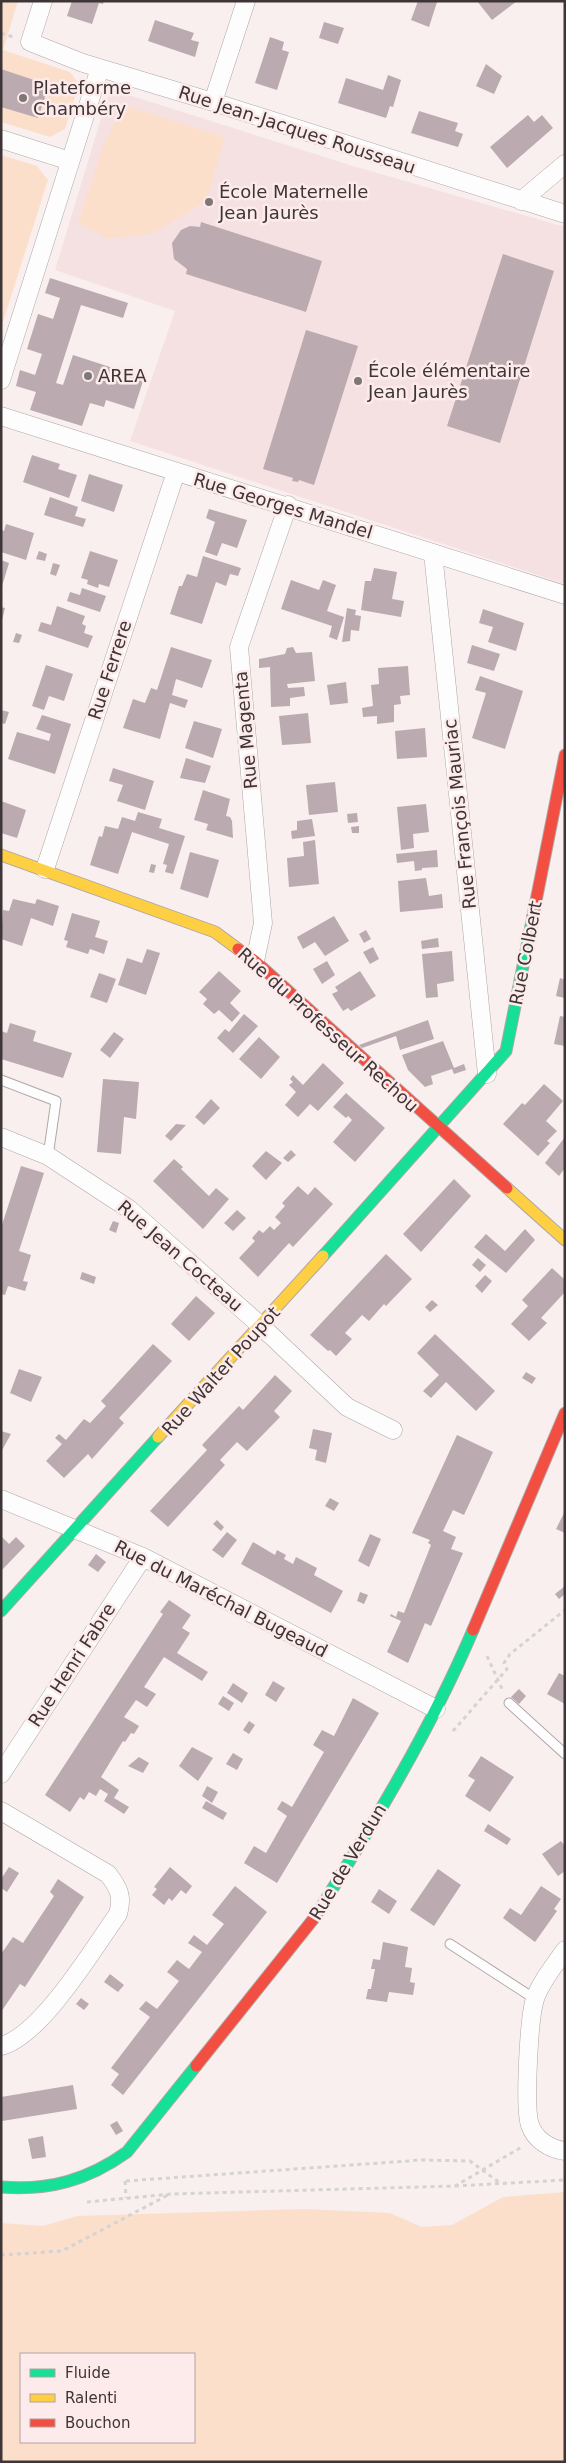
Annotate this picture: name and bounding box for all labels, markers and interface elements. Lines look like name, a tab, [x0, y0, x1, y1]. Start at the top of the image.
place label: Plateforme Chambéry	[33, 77, 131, 119]
street label: Rue Jean-Jacques Rousseau	[176, 81, 418, 178]
marker: Plateforme Chambéry	[17, 92, 29, 104]
place label: École Maternelle Jean Jaurès	[218, 181, 368, 223]
marker: École Maternelle Jean Jaurès	[203, 196, 215, 208]
place label: École élémentaire Jean Jaurès	[367, 360, 530, 402]
place label: AREA	[98, 365, 147, 386]
marker: AREA	[82, 370, 94, 382]
marker: École élémentaire Jean Jaurès	[352, 375, 364, 387]
street label: Rue Georges Mandel	[191, 468, 375, 543]
street label: Rue Ferrere	[84, 617, 136, 722]
street label: Rue Magenta	[230, 670, 261, 790]
street label: Rue François Mauriac	[439, 718, 480, 910]
street label: Rue Colbert	[505, 899, 546, 1007]
street label: Rue du Professeur Rechou	[234, 943, 423, 1116]
street label: Rue Jean Cocteau	[114, 1196, 247, 1316]
street label: Rue Walter Poupot	[157, 1302, 284, 1439]
street label: Rue du Maréchal Bugeaud	[111, 1536, 331, 1662]
street label: Rue Henri Fabre	[24, 1599, 119, 1731]
street label: Rue de Verdun	[305, 1800, 390, 1923]
legend	[20, 2353, 195, 2443]
text: Fluide	[65, 2364, 110, 2382]
text: Ralenti	[65, 2389, 117, 2407]
text: Bouchon	[65, 2414, 130, 2432]

